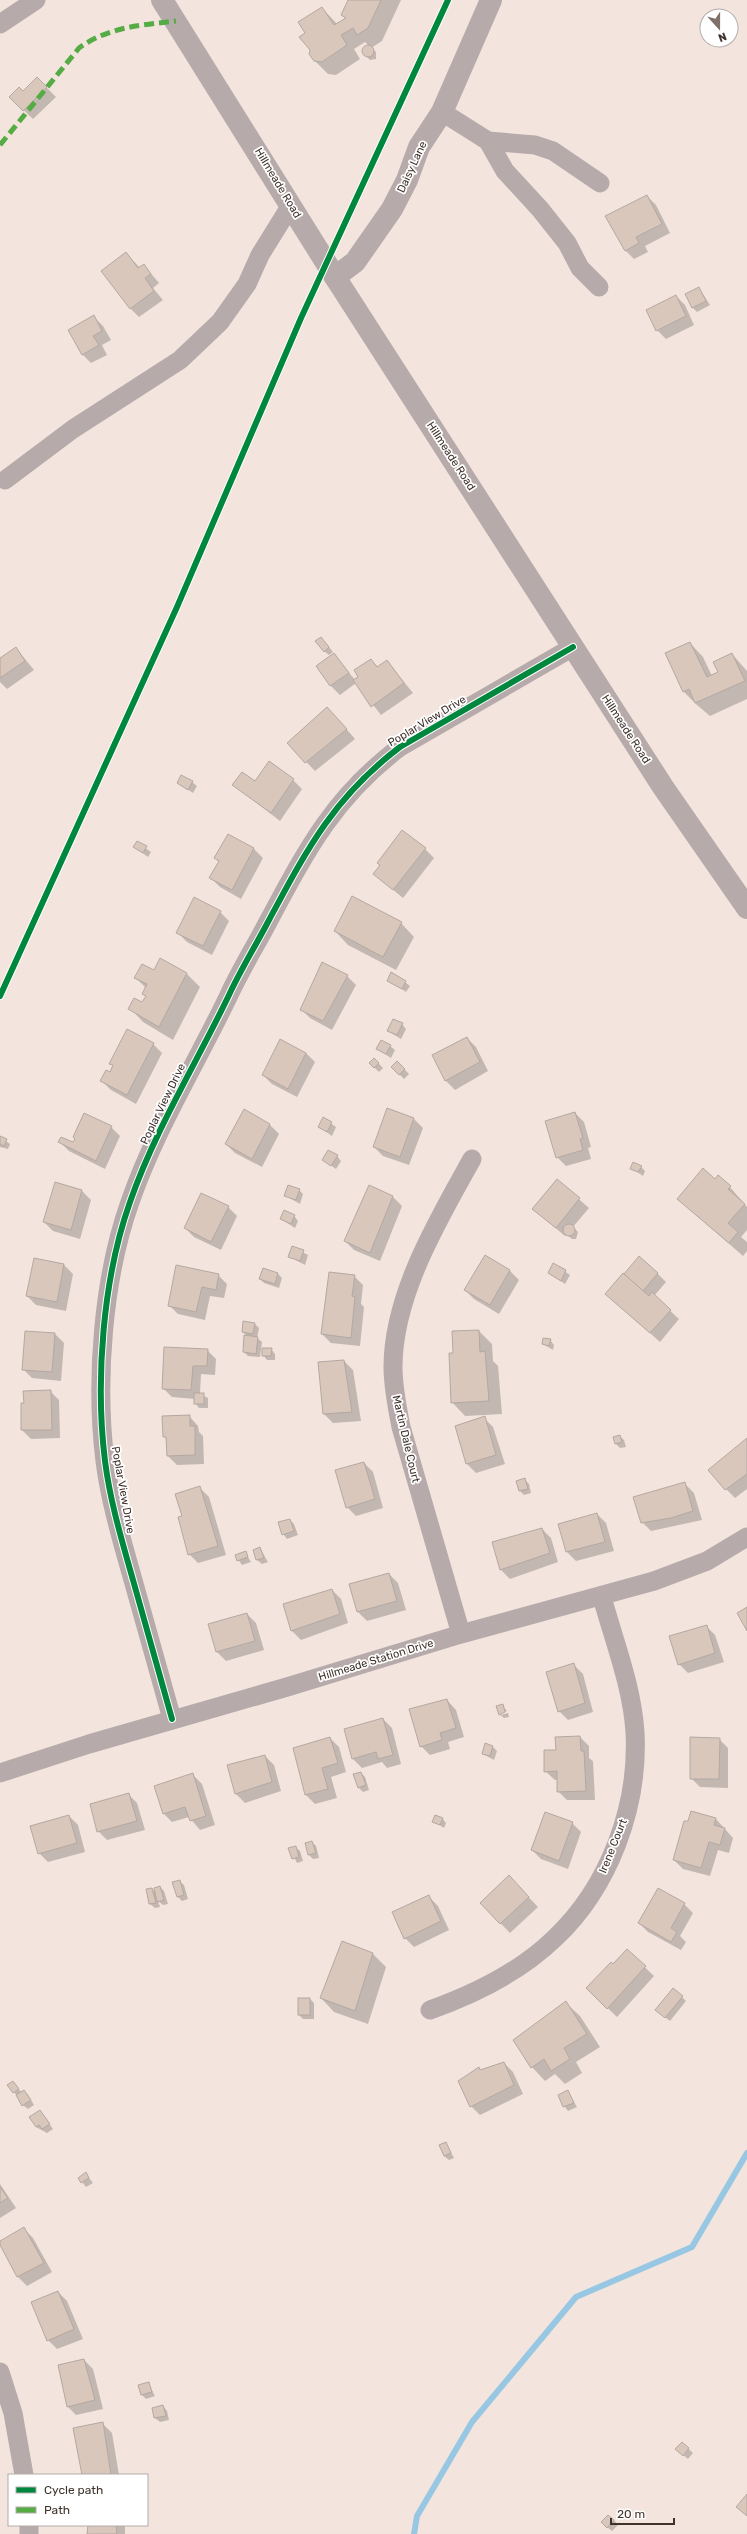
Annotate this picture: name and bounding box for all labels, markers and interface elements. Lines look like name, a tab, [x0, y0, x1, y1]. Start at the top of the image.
north arrow	[699, 8, 739, 48]
text: N	[716, 29, 728, 44]
street label: Daisy Lane	[394, 139, 430, 195]
street label: Hillmeade Road	[252, 146, 304, 220]
street label: Hillmeade Road	[424, 419, 478, 493]
street label: Hillmeade Road	[599, 692, 653, 766]
street label: Poplar View Drive	[386, 693, 468, 749]
street label: Poplar View Drive	[138, 1061, 188, 1147]
street label: Martin Dale Court	[390, 1394, 423, 1485]
street label: Poplar View Drive	[109, 1445, 137, 1535]
street label: Hillmeade Station Drive	[317, 1636, 435, 1684]
street label: Irene Court	[596, 1816, 630, 1875]
legend	[8, 2474, 148, 2526]
text: Cycle path	[44, 2483, 103, 2497]
scale bar	[611, 2500, 674, 2526]
text: Path	[44, 2503, 70, 2517]
text: 20 m	[617, 2507, 645, 2521]

